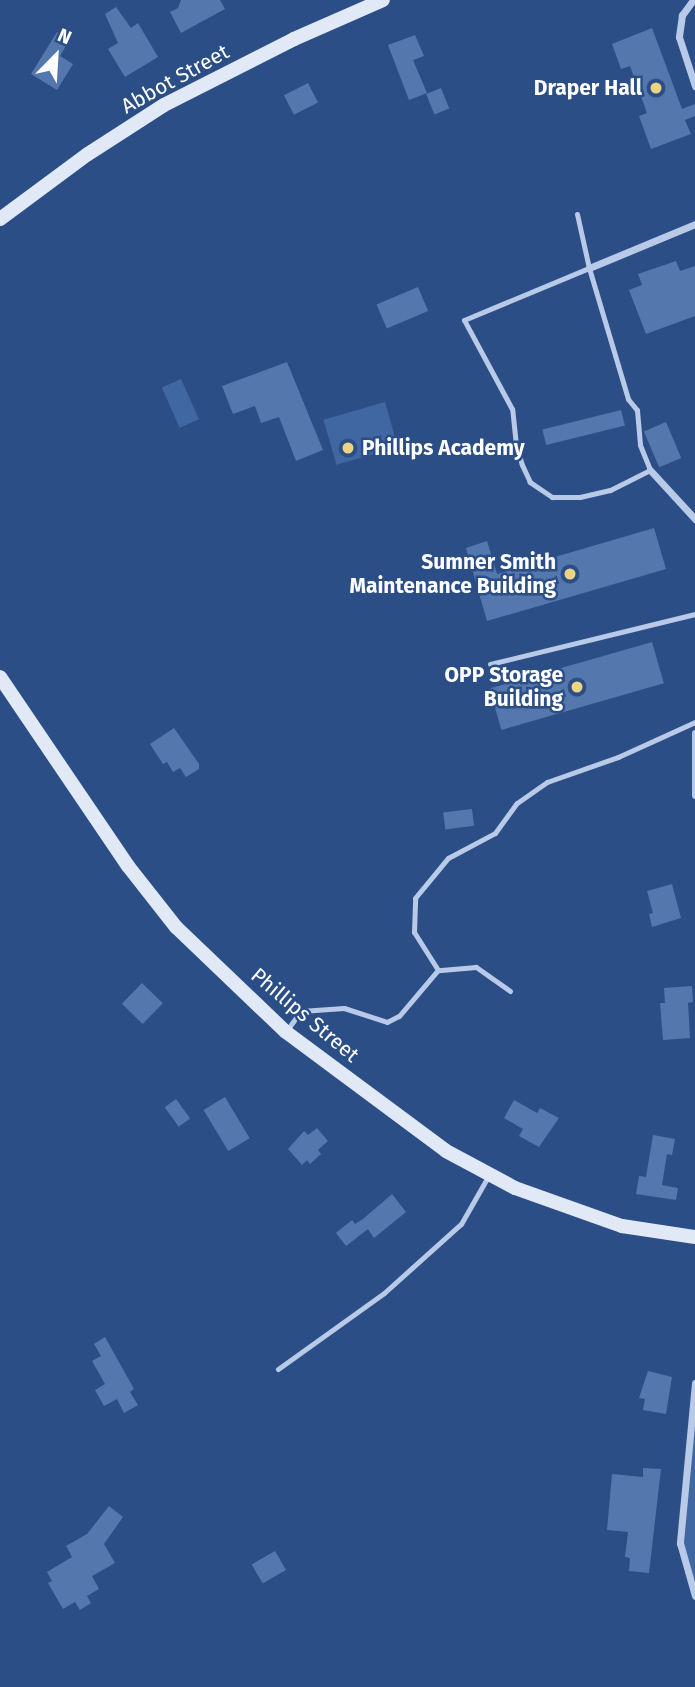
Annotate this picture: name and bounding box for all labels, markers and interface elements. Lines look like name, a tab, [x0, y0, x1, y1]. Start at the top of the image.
north arrow	[21, 21, 91, 91]
text: N	[54, 23, 75, 49]
street label: Abbot Street	[117, 39, 233, 119]
place label: Draper Hall	[534, 75, 642, 101]
marker: Draper Hall	[648, 80, 664, 96]
place label: Phillips Academy	[362, 435, 525, 461]
marker: Phillips Academy	[340, 440, 356, 456]
place label: Sumner Smith Maintenance Building	[349, 549, 556, 599]
marker: Sumner Smith Maintenance Building	[562, 566, 578, 582]
place label: OPP Storage Building	[445, 662, 563, 712]
marker: OPP Storage Building	[569, 679, 585, 695]
street label: Phillips Street	[246, 963, 364, 1067]

